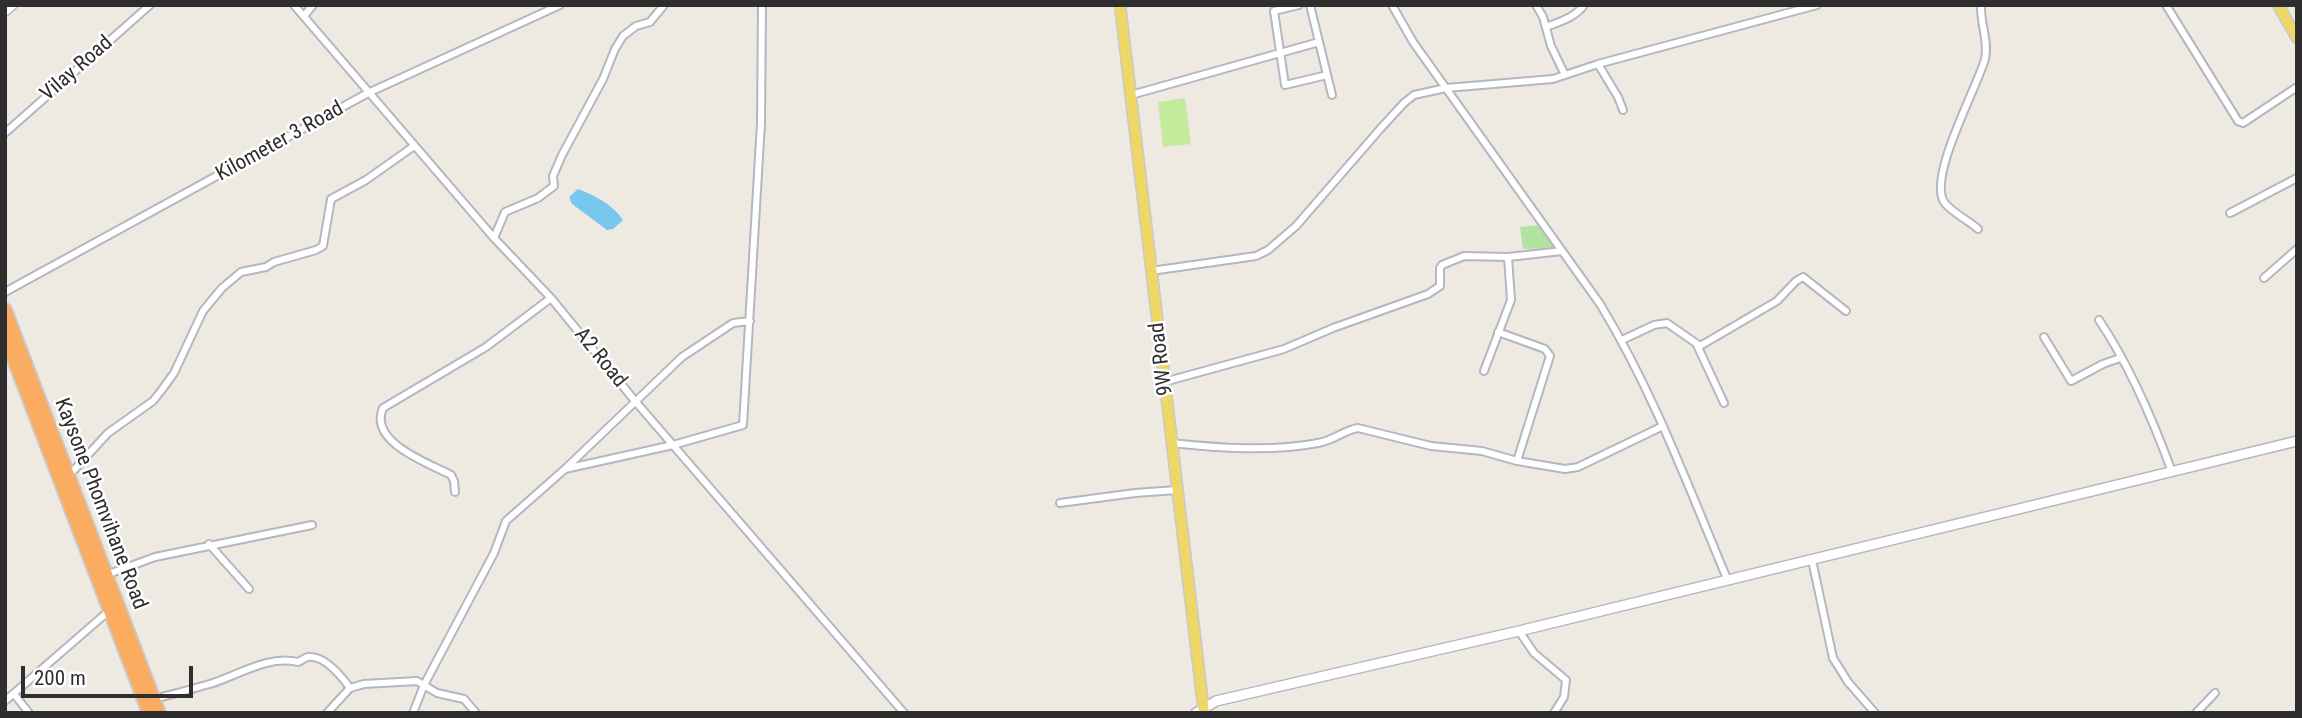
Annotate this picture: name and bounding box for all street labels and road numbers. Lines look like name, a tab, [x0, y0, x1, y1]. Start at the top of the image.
street label: Vilay Road	[36, 31, 118, 107]
street label: Kilometer 3 Road	[212, 97, 348, 187]
street label: 9W Road	[1145, 321, 1179, 397]
street label: A2 Road	[568, 323, 632, 393]
street label: Kaysone Phomvihane Road	[48, 395, 152, 613]

